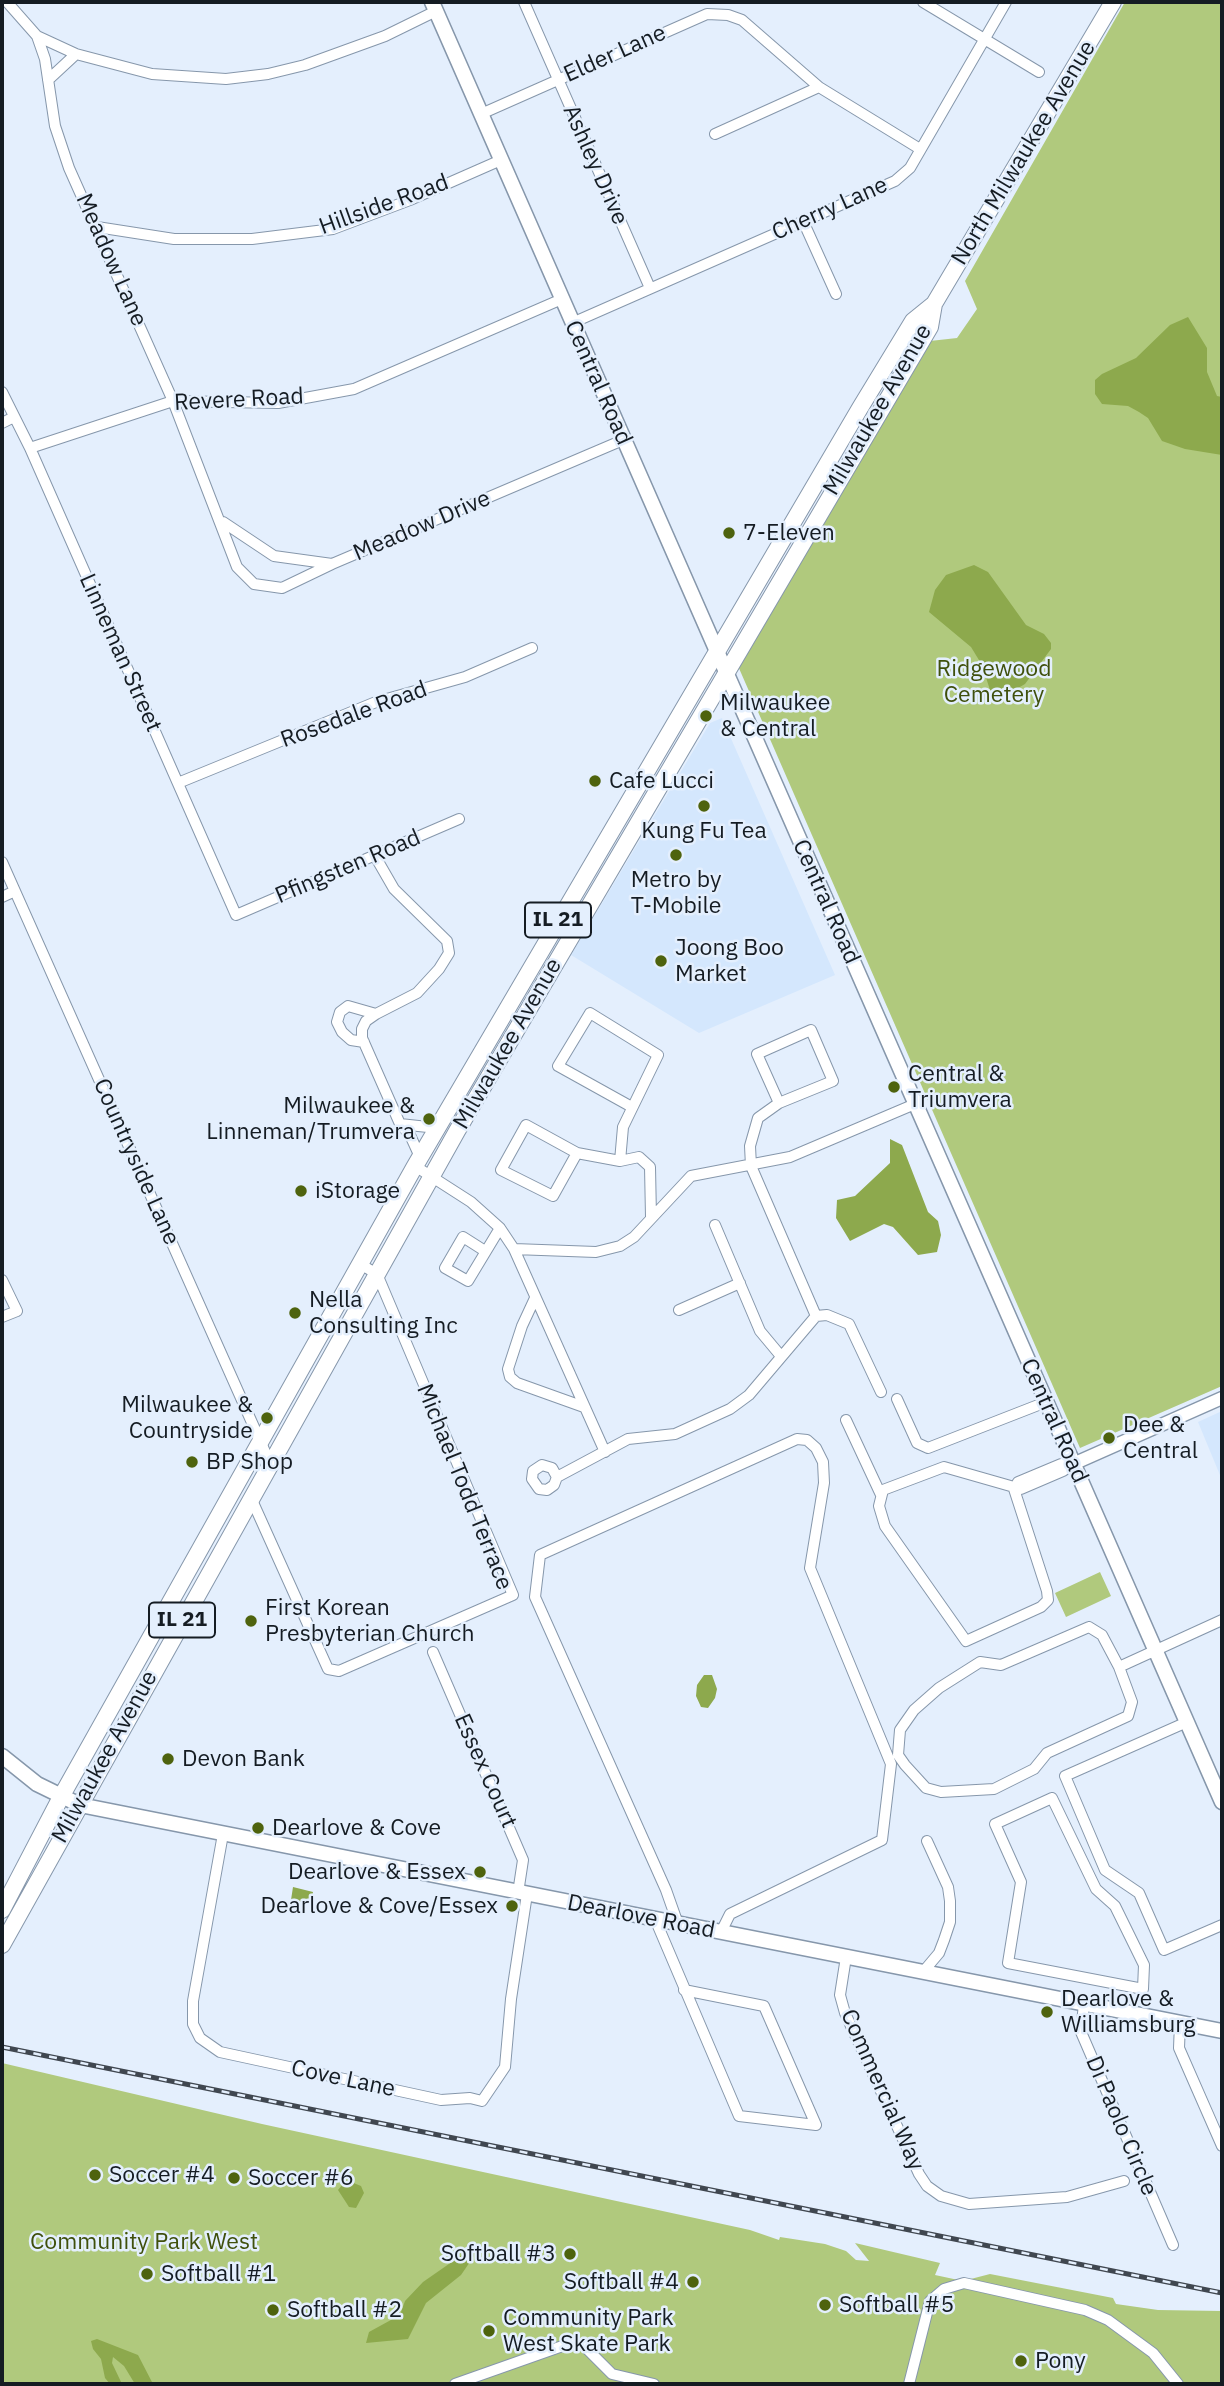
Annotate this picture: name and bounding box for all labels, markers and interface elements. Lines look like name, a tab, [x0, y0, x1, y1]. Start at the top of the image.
street label: Elder Lane	[560, 19, 670, 89]
street label: North Milwaukee Avenue	[946, 36, 1102, 270]
street label: Ashley Drive	[556, 101, 634, 229]
street label: Hillside Road	[316, 169, 452, 241]
street label: Cherry Lane	[768, 171, 892, 247]
street label: Meadow Lane	[69, 189, 153, 331]
street label: Central Road	[558, 317, 638, 449]
street label: Milwaukee Avenue	[818, 320, 938, 500]
street label: Revere Road	[173, 383, 305, 417]
street label: Meadow Drive	[349, 485, 495, 567]
place label: 7-Eleven	[743, 519, 835, 547]
marker: 7-Eleven	[721, 525, 737, 541]
street label: Linneman Street	[73, 570, 167, 736]
park label: Ridgewood Cemetery	[937, 655, 1051, 709]
street label: Rosedale Road	[277, 676, 431, 754]
place label: Milwaukee & Central	[720, 689, 830, 743]
marker: Milwaukee & Central	[698, 708, 714, 724]
place label: Cafe Lucci	[609, 767, 714, 795]
marker: Cafe Lucci	[587, 773, 603, 789]
marker: Kung Fu Tea	[696, 798, 712, 814]
place label: Kung Fu Tea	[641, 817, 767, 845]
street label: Pfingsten Road	[271, 824, 425, 910]
street label: Central Road	[786, 836, 866, 968]
marker: Metro by T-Mobile	[668, 847, 684, 863]
place label: Metro by T-Mobile	[631, 866, 721, 920]
road number: IL 21	[525, 902, 591, 937]
place label: Joong Boo Market	[675, 934, 784, 988]
marker: Joong Boo Market	[653, 953, 669, 969]
street label: Milwaukee Avenue	[448, 954, 568, 1134]
place label: Central & Triumvera	[908, 1060, 1012, 1114]
street label: Countryside Lane	[87, 1075, 185, 1249]
marker: Central & Triumvera	[886, 1079, 902, 1095]
place label: Milwaukee & Linneman/Trumvera	[206, 1092, 415, 1146]
marker: Milwaukee & Linneman/Trumvera	[421, 1111, 437, 1127]
place label: iStorage	[315, 1177, 400, 1205]
marker: iStorage	[293, 1183, 309, 1199]
place label: Nella Consulting Inc	[309, 1286, 458, 1340]
marker: Nella Consulting Inc	[287, 1305, 303, 1321]
street label: Central Road	[1014, 1355, 1094, 1487]
street label: Michael Todd Terrace	[410, 1380, 518, 1594]
place label: Milwaukee & Countryside	[121, 1391, 253, 1445]
marker: Milwaukee & Countryside	[259, 1410, 275, 1426]
place label: Dee & Central	[1123, 1411, 1198, 1465]
marker: Dee & Central	[1101, 1430, 1117, 1446]
place label: BP Shop	[206, 1448, 293, 1476]
marker: BP Shop	[184, 1454, 200, 1470]
place label: First Korean Presbyterian Church	[265, 1594, 475, 1648]
road number: IL 21	[149, 1602, 215, 1638]
marker: First Korean Presbyterian Church	[243, 1613, 259, 1629]
street label: Milwaukee Avenue	[46, 1666, 164, 1848]
street label: Essex Court	[448, 1710, 522, 1832]
place label: Devon Bank	[182, 1745, 305, 1773]
marker: Devon Bank	[160, 1751, 176, 1767]
place label: Dearlove & Cove	[272, 1814, 441, 1842]
marker: Dearlove & Cove	[250, 1820, 266, 1836]
place label: Dearlove & Essex	[288, 1858, 466, 1886]
marker: Dearlove & Essex	[472, 1864, 488, 1880]
street label: Dearlove Road	[565, 1889, 717, 1945]
place label: Dearlove & Cove/Essex	[260, 1892, 498, 1920]
marker: Dearlove & Cove/Essex	[504, 1898, 520, 1914]
place label: Dearlove & Williamsburg	[1061, 1985, 1195, 2039]
marker: Dearlove & Williamsburg	[1039, 2004, 1055, 2020]
street label: Commercial Way	[834, 2005, 930, 2175]
street label: Di Paolo Circle	[1079, 2052, 1163, 2200]
street label: Cove Lane	[288, 2055, 398, 2103]
place label: Soccer #4	[109, 2161, 215, 2189]
place label: Soccer #6	[248, 2164, 354, 2192]
marker: Soccer #4	[87, 2167, 103, 2183]
marker: Soccer #6	[226, 2170, 242, 2186]
park label: Community Park West	[30, 2228, 258, 2256]
place label: Softball #3	[441, 2240, 556, 2268]
marker: Softball #3	[562, 2246, 578, 2262]
place label: Softball #1	[161, 2260, 276, 2288]
marker: Softball #1	[139, 2266, 155, 2282]
place label: Softball #4	[564, 2268, 679, 2296]
marker: Softball #4	[685, 2274, 701, 2290]
place label: Softball #5	[839, 2291, 954, 2319]
place label: Softball #2	[287, 2296, 402, 2324]
marker: Softball #5	[817, 2297, 833, 2313]
marker: Softball #2	[265, 2302, 281, 2318]
place label: Community Park West Skate Park	[503, 2304, 674, 2358]
marker: Community Park West Skate Park	[481, 2323, 497, 2339]
place label: Pony	[1035, 2347, 1086, 2375]
marker: Pony	[1013, 2353, 1029, 2369]

